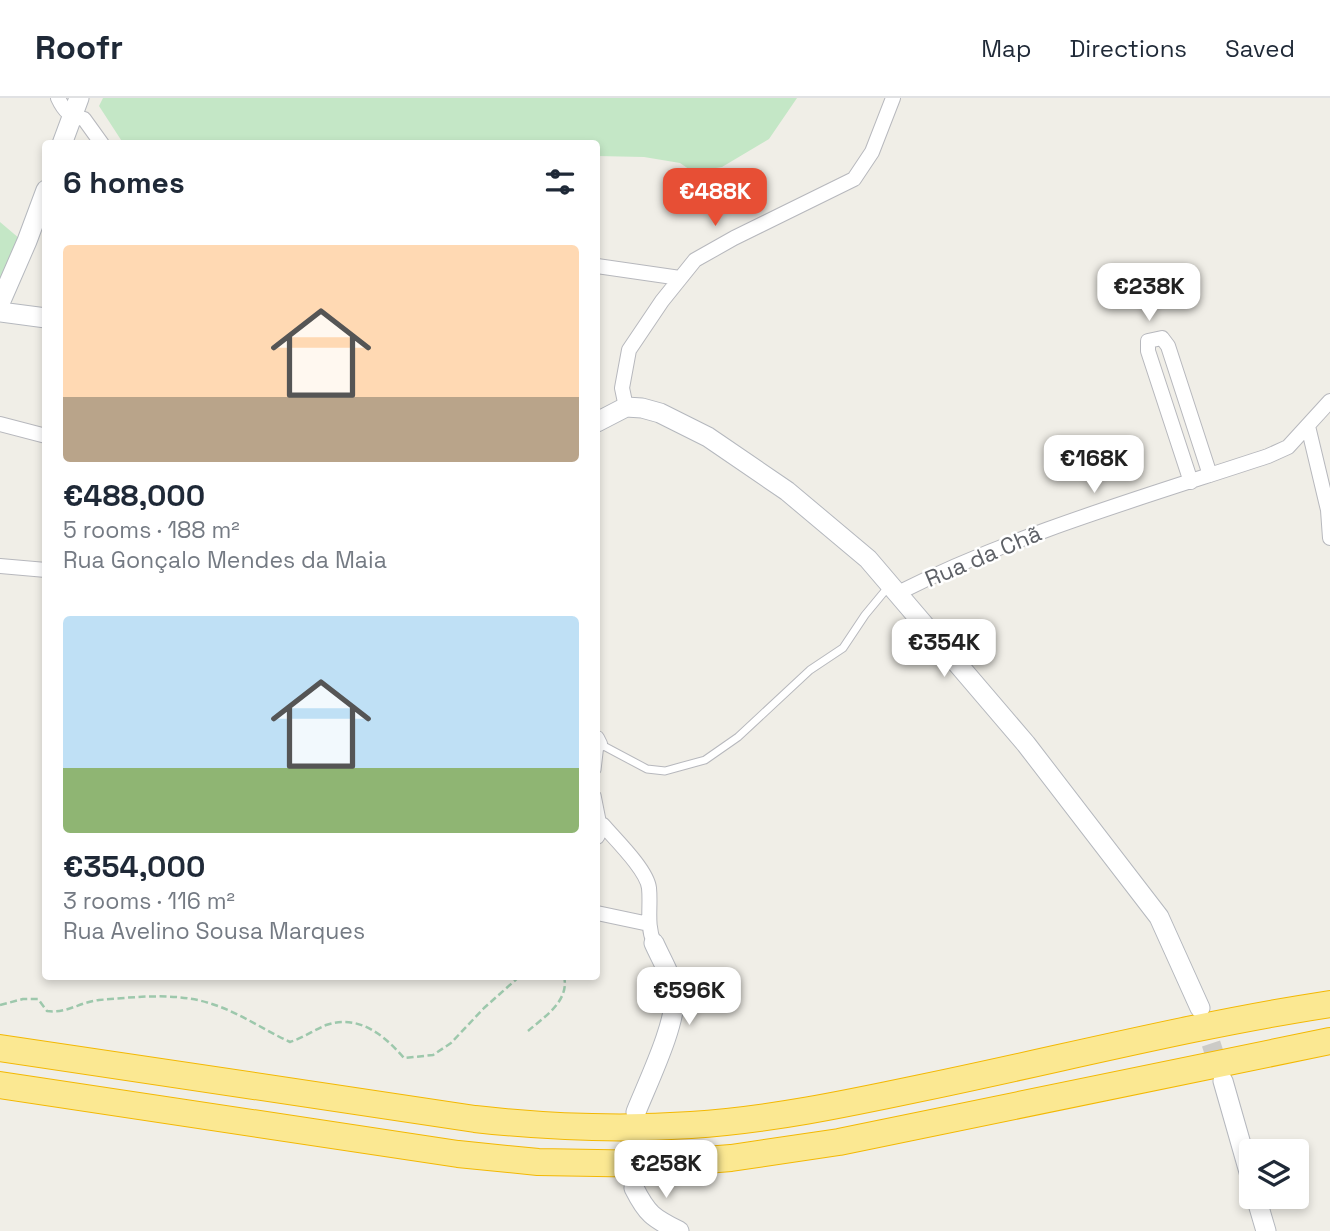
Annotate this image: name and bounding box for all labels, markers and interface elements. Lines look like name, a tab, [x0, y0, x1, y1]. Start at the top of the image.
text: Roofr	[35, 27, 123, 69]
text: Map	[981, 33, 1031, 64]
text: Directions	[1069, 33, 1187, 64]
text: Saved	[1225, 33, 1295, 64]
text: 6 homes	[63, 163, 185, 202]
icon: filters	[541, 163, 579, 201]
pin: €488K	[666, 169, 764, 228]
text: €488K	[679, 176, 751, 206]
pin: €238K	[1100, 264, 1198, 323]
text: €238K	[1113, 271, 1185, 301]
icon: home	[258, 290, 384, 416]
pin: €168K	[1045, 436, 1143, 495]
text: €168K	[1060, 443, 1128, 473]
text: €488,000	[63, 476, 205, 515]
text: 5 rooms · 188 m²	[63, 515, 240, 545]
street label: Rua da Chã	[920, 518, 1046, 594]
text: Rua Gonçalo Mendes da Maia	[63, 545, 387, 575]
pin: €354K	[895, 620, 993, 679]
text: €354K	[908, 627, 980, 657]
icon: home	[258, 661, 384, 787]
text: €354,000	[63, 847, 205, 886]
text: 3 rooms · 116 m²	[63, 886, 235, 916]
text: Rua Avelino Sousa Marques	[63, 916, 365, 946]
pin: €596K	[640, 968, 738, 1027]
text: €596K	[653, 975, 725, 1005]
map controls	[1239, 1139, 1309, 1209]
button: layers	[1239, 1139, 1309, 1209]
pin: €258K	[617, 1140, 715, 1200]
text: €258K	[630, 1148, 702, 1178]

